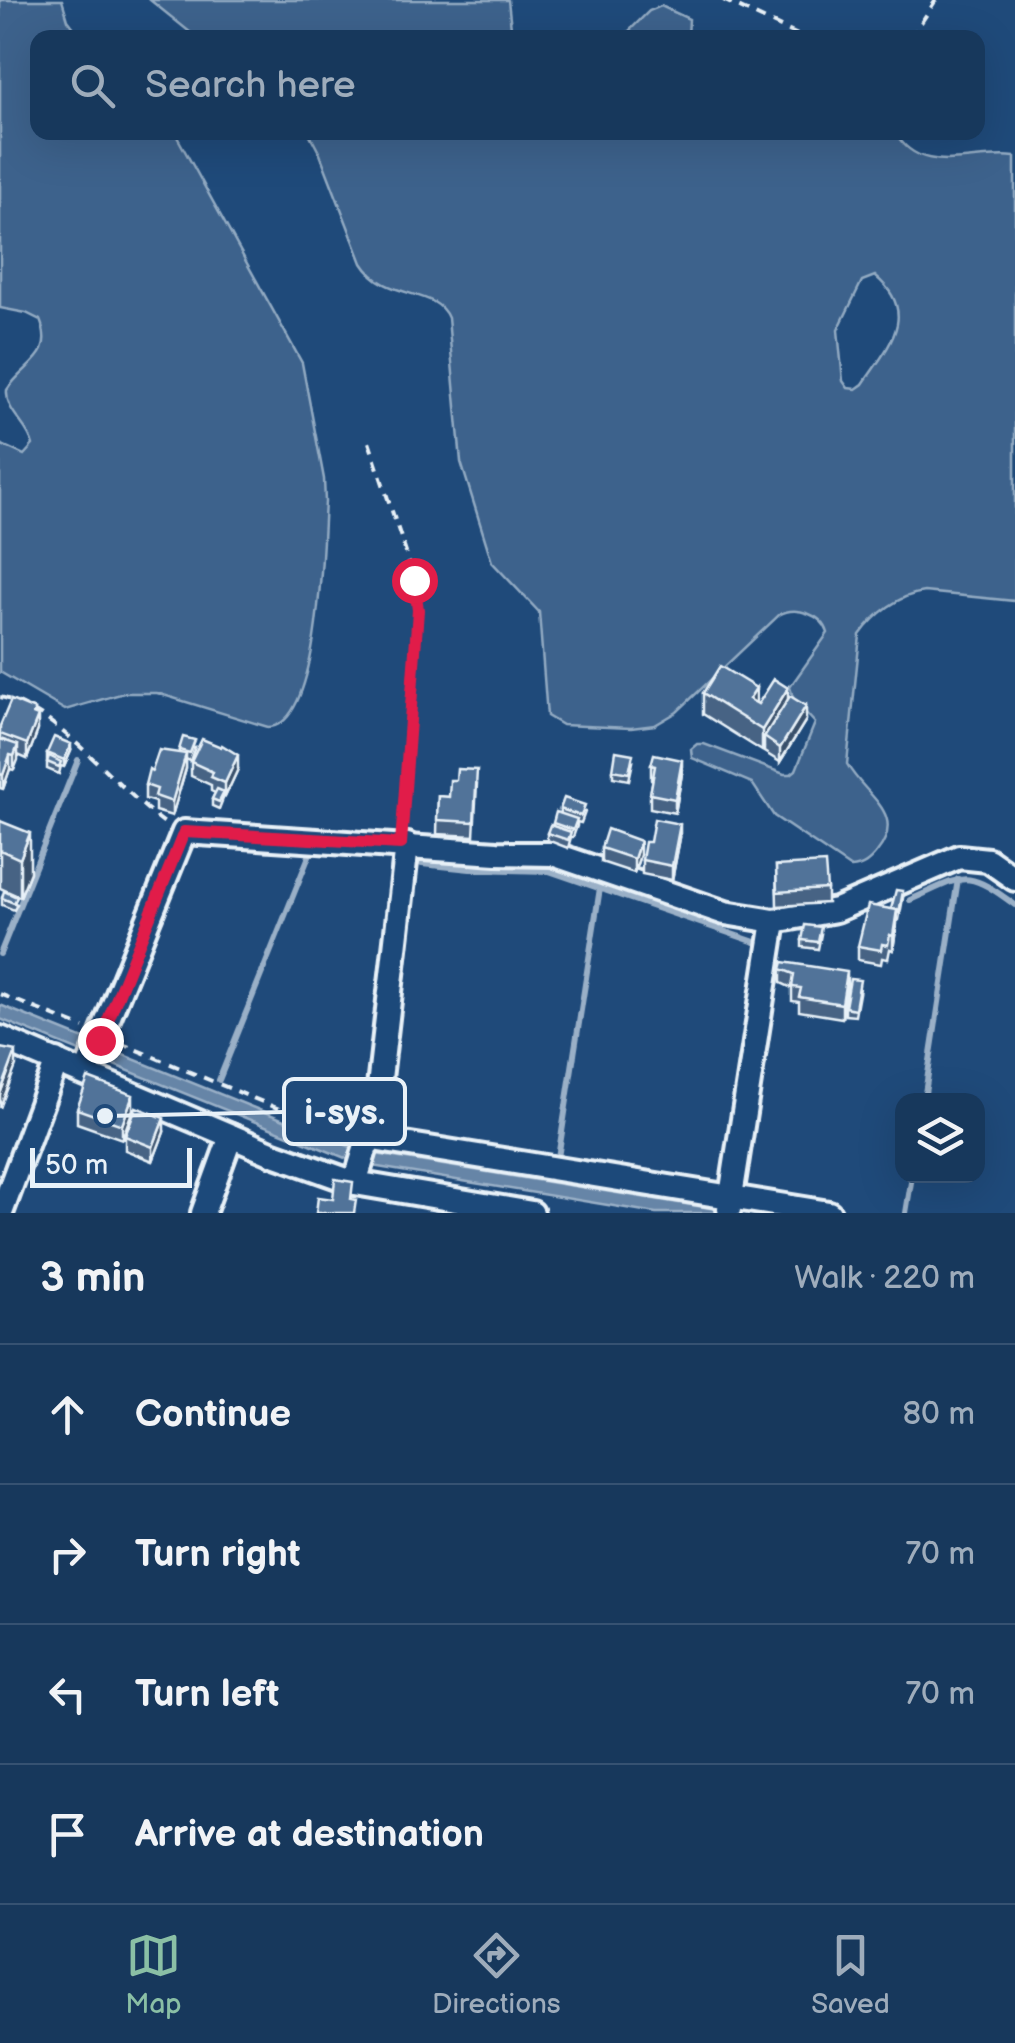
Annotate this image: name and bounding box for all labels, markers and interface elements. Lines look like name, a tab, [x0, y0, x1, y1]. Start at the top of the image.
search box	[30, 30, 985, 140]
icon: search	[65, 58, 120, 113]
text: Search here	[145, 63, 356, 108]
route start	[392, 558, 438, 604]
route end	[78, 1018, 124, 1064]
callout: i-sys.	[284, 1079, 405, 1144]
text: i-sys.	[304, 1092, 386, 1135]
map controls	[895, 1093, 985, 1183]
button: layers	[895, 1093, 985, 1183]
scale bar	[30, 1143, 192, 1188]
text: 50 m	[45, 1149, 108, 1182]
text: 3 min	[40, 1253, 145, 1304]
text: Walk · 220 m	[794, 1259, 975, 1298]
icon: ahead	[40, 1387, 95, 1442]
text: Continue	[135, 1392, 291, 1437]
text: 80 m	[902, 1395, 975, 1434]
icon: right	[40, 1527, 95, 1582]
text: Turn right	[135, 1532, 300, 1577]
text: 70 m	[905, 1535, 975, 1574]
icon: left	[40, 1667, 95, 1722]
text: Turn left	[135, 1672, 279, 1717]
text: 70 m	[905, 1675, 975, 1714]
icon: arrive	[40, 1807, 95, 1862]
text: Arrive at destination	[135, 1812, 484, 1857]
tab: Map	[125, 1928, 182, 2021]
tab: Directions	[432, 1928, 561, 2021]
tab: Saved	[811, 1928, 890, 2021]

